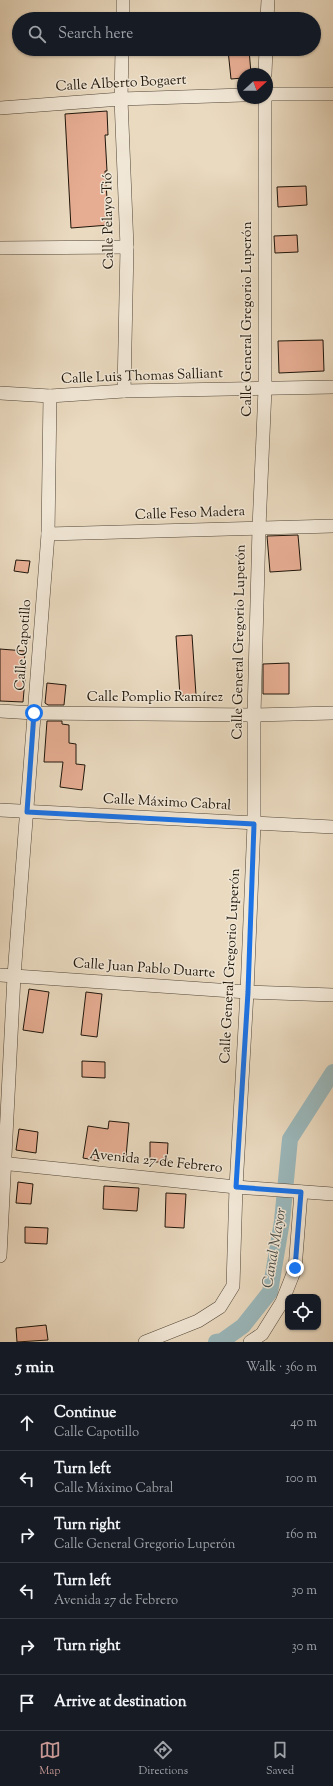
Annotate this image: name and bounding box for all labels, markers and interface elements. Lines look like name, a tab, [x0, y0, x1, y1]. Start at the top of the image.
search box	[12, 12, 321, 56]
icon: search	[26, 23, 48, 45]
text: Search here	[58, 24, 133, 45]
north arrow	[237, 68, 273, 104]
street label: Calle Alberto Bogaert	[55, 71, 187, 97]
street label: Calle Pelayo Tió	[98, 172, 120, 270]
street label: Calle General Gregorio Luperón	[238, 221, 258, 417]
street label: Calle Luis Thomas Salliant	[61, 364, 223, 390]
street label: Calle Feso Madera	[135, 502, 246, 526]
street label: Calle General Gregorio Luperón	[228, 544, 252, 740]
street label: Calle Capotillo	[11, 598, 37, 691]
street label: Calle Pomplio Ramírez	[87, 688, 223, 708]
route start	[25, 704, 43, 722]
street label: Calle Máximo Cabral	[102, 790, 232, 816]
street label: Calle General Gregorio Luperón	[216, 868, 246, 1064]
street label: Calle Juan Pablo Duarte	[72, 954, 216, 984]
street label: Avenida 27 de Febrero	[88, 1145, 224, 1179]
water label: Canal Mayor	[258, 1206, 292, 1290]
route end	[286, 1259, 304, 1277]
map controls	[285, 1294, 321, 1330]
button: locate	[285, 1294, 321, 1330]
text: 5 min	[16, 1356, 54, 1380]
text: Walk · 360 m	[246, 1359, 317, 1377]
text: Continue	[54, 1403, 116, 1424]
icon: ahead	[16, 1412, 38, 1434]
text: 40 m	[290, 1414, 317, 1432]
text: Calle Capotillo	[54, 1424, 139, 1442]
text: Turn left	[54, 1459, 111, 1480]
icon: left	[16, 1468, 38, 1490]
text: 100 m	[285, 1470, 317, 1488]
text: Calle Máximo Cabral	[54, 1480, 173, 1498]
text: Turn right	[54, 1515, 120, 1536]
icon: right	[16, 1524, 38, 1546]
text: 160 m	[286, 1526, 317, 1544]
text: Calle General Gregorio Luperón	[54, 1536, 235, 1554]
text: Turn left	[54, 1571, 111, 1592]
icon: left	[16, 1580, 38, 1602]
text: 30 m	[291, 1582, 317, 1600]
text: Avenida 27 de Febrero	[54, 1592, 178, 1610]
icon: right	[16, 1636, 38, 1658]
text: Turn right	[54, 1636, 120, 1657]
text: 30 m	[291, 1638, 317, 1656]
icon: arrive	[16, 1692, 38, 1714]
text: Arrive at destination	[54, 1692, 187, 1713]
tab: Map	[39, 1739, 61, 1779]
tab: Directions	[139, 1739, 188, 1779]
tab: Saved	[266, 1739, 294, 1779]

